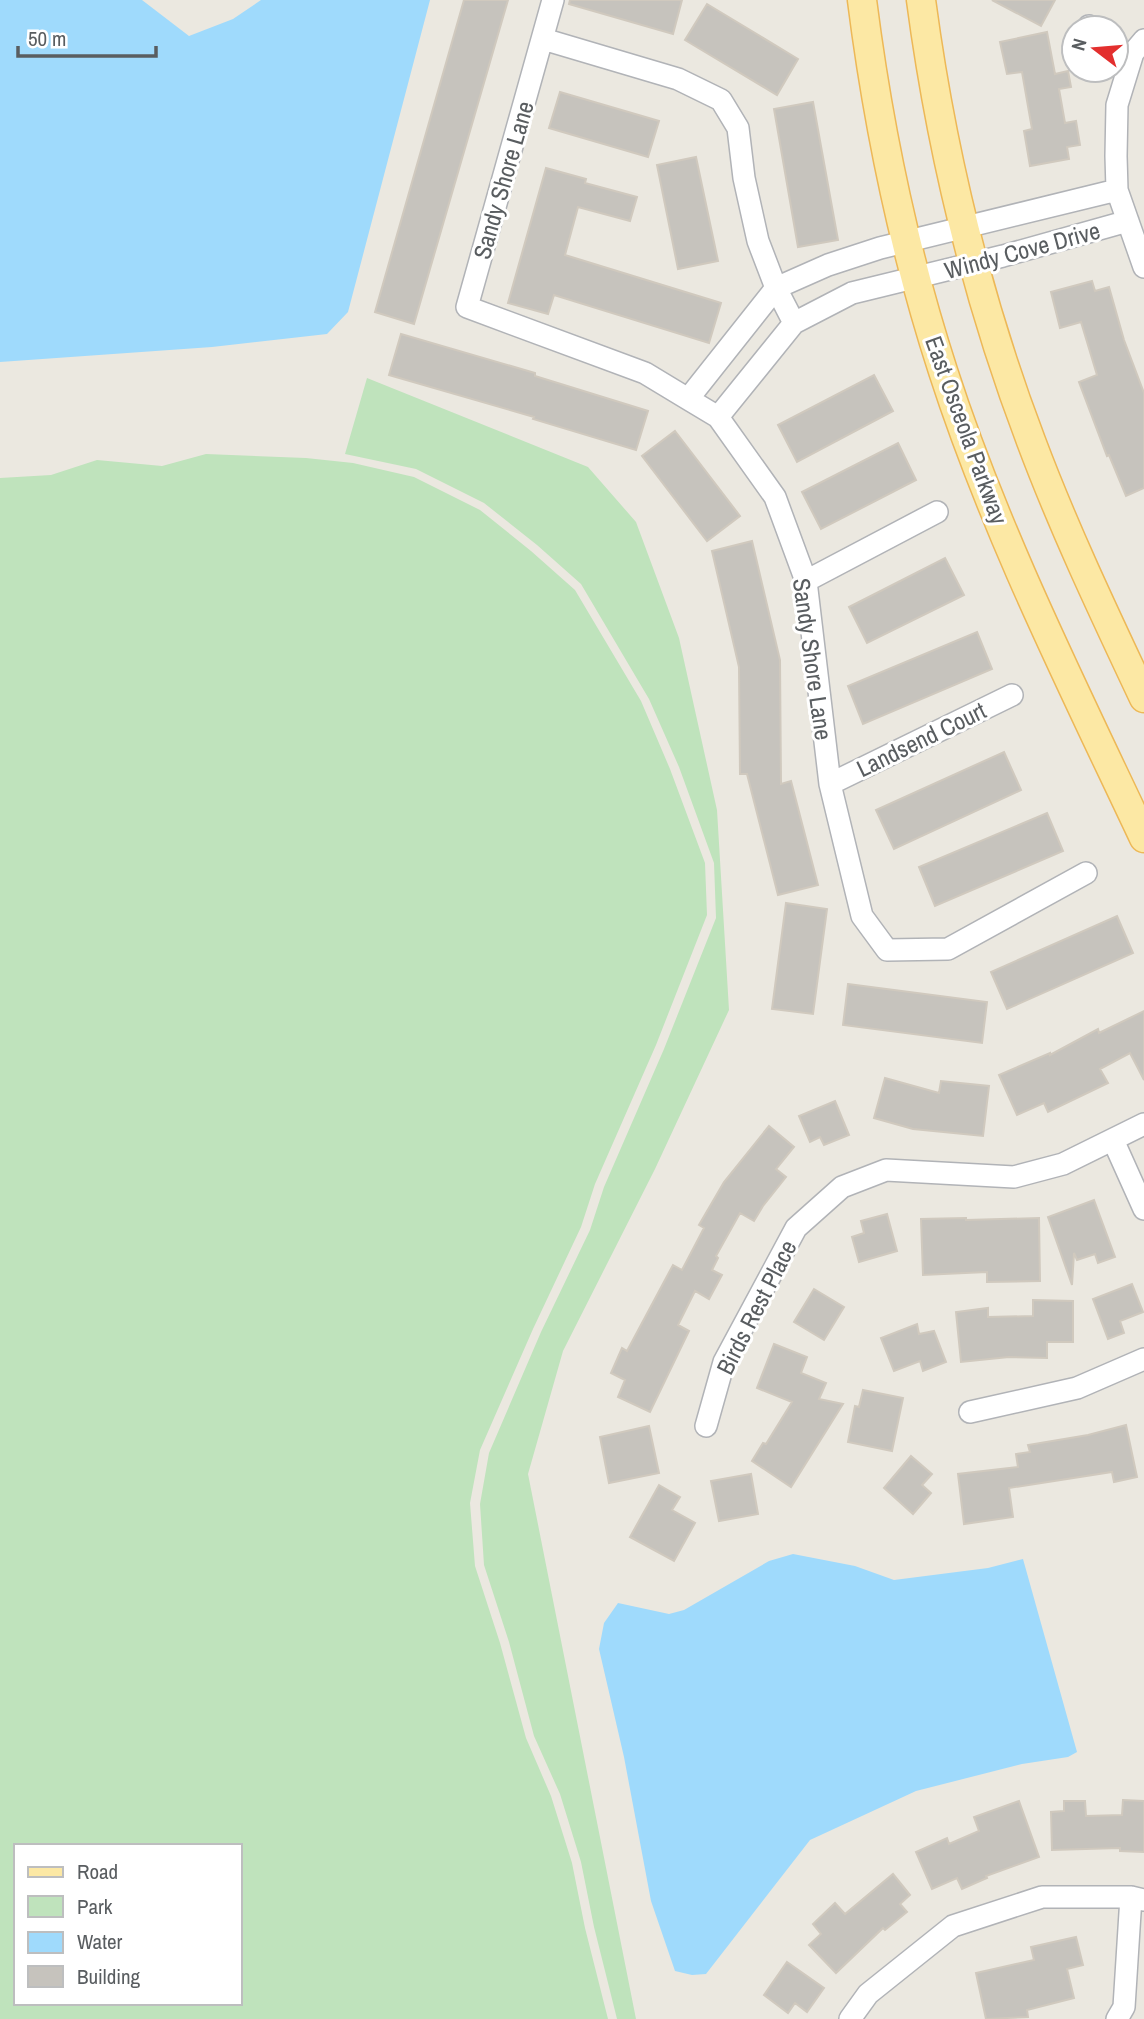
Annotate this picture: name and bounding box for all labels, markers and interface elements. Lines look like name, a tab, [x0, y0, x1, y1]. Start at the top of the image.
scale bar	[18, 14, 156, 58]
north arrow	[1060, 14, 1130, 84]
text: 50 m	[28, 24, 66, 53]
text: N	[1065, 35, 1093, 53]
street label: Sandy Shore Lane	[465, 97, 541, 263]
street label: Windy Cove Drive	[941, 214, 1103, 286]
street label: East Osceola Parkway	[918, 332, 1016, 529]
street label: Sandy Shore Lane	[786, 576, 840, 742]
street label: Landsend Court	[851, 694, 991, 784]
street label: Birds Rest Place	[708, 1234, 804, 1380]
legend	[14, 1844, 242, 2005]
text: Road	[77, 1857, 118, 1886]
text: Park	[77, 1892, 113, 1921]
text: Water	[77, 1927, 123, 1956]
text: Building	[77, 1962, 141, 1991]

